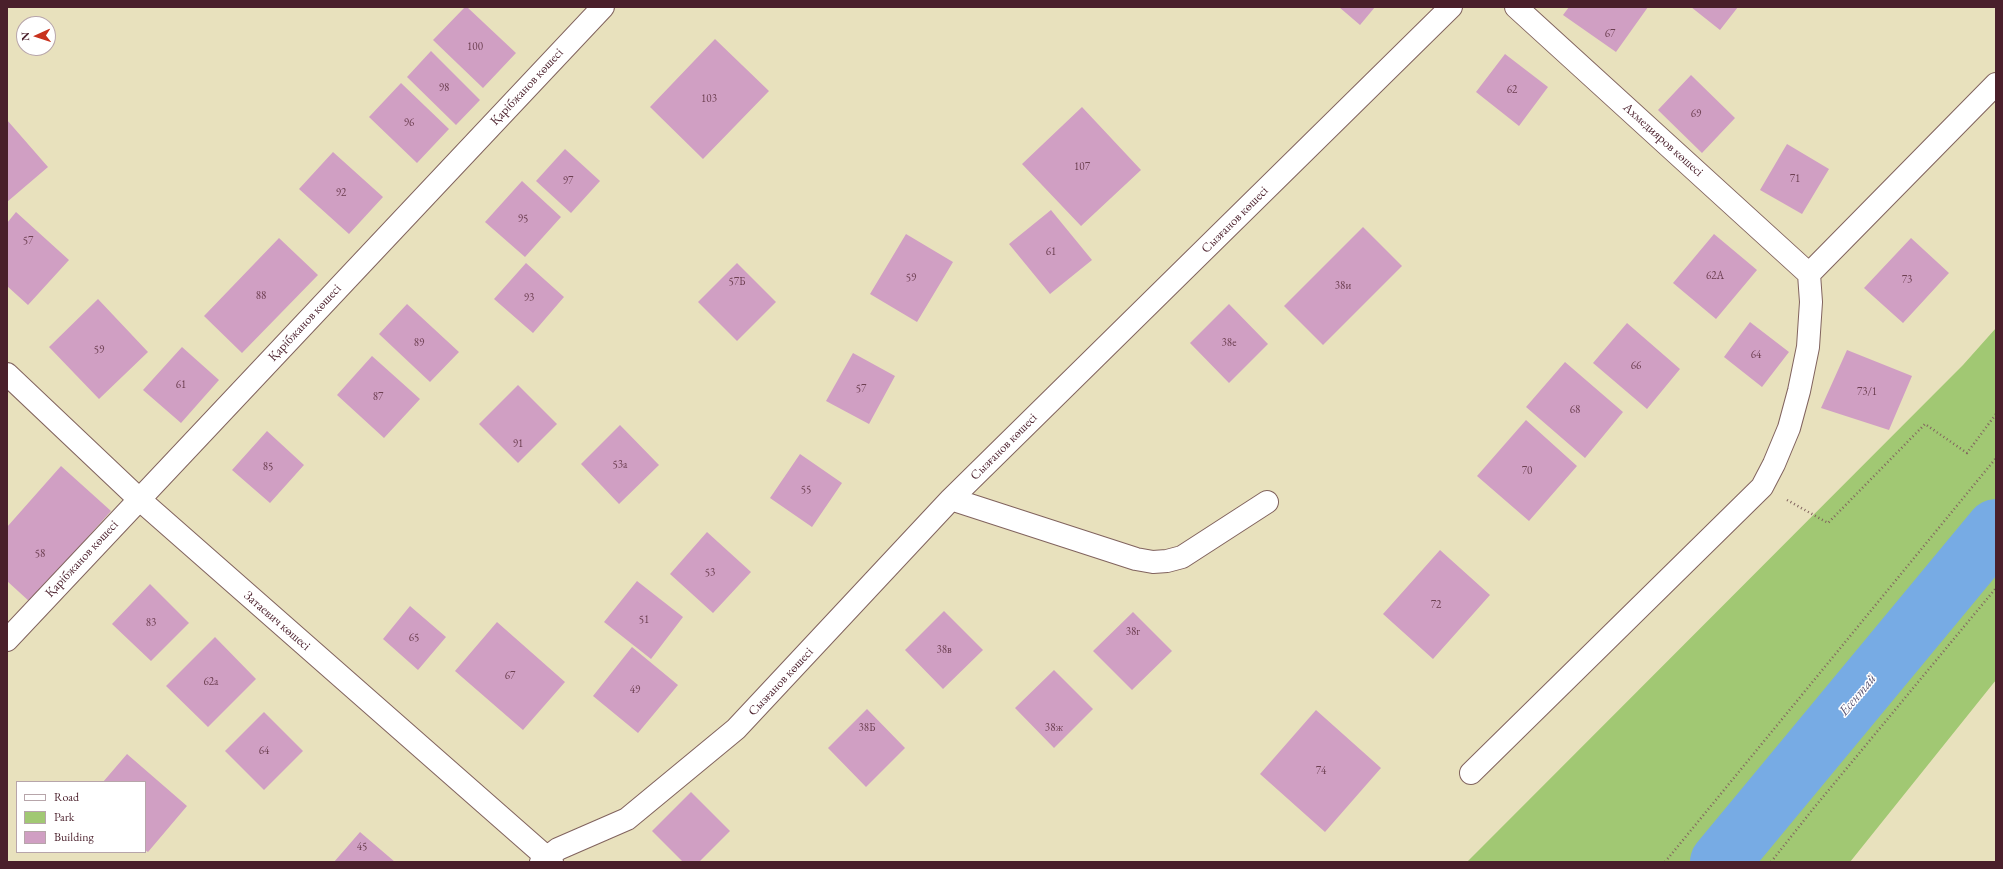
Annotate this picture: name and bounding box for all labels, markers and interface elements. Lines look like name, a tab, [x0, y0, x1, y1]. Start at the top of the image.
north arrow	[16, 16, 56, 56]
house number: 67	[1605, 27, 1615, 41]
text: N	[18, 32, 32, 41]
house number: 100	[467, 40, 483, 54]
street label: Қарібжанов көшесі	[487, 45, 567, 129]
house number: 98	[439, 81, 449, 95]
house number: 62	[1507, 83, 1517, 97]
house number: 103	[701, 92, 717, 106]
street label: Ахмедияров көшесі	[1620, 100, 1706, 180]
house number: 69	[1691, 107, 1701, 121]
house number: 96	[404, 116, 414, 130]
house number: 107	[1074, 160, 1090, 174]
house number: 71	[1790, 172, 1800, 186]
house number: 97	[563, 174, 573, 188]
street label: Сызғанов көшесі	[1198, 183, 1272, 257]
house number: 92	[336, 186, 346, 200]
house number: 95	[518, 212, 528, 226]
house number: 57	[23, 234, 33, 248]
house number: 61	[1046, 245, 1056, 259]
house number: 62А	[1706, 269, 1724, 283]
house number: 59	[906, 271, 916, 285]
house number: 73	[1902, 273, 1912, 287]
house number: 57Б	[728, 275, 746, 289]
house number: 38и	[1335, 279, 1351, 293]
street label: Қарібжанов көшесі	[265, 281, 345, 365]
house number: 88	[256, 289, 266, 303]
house number: 93	[524, 291, 534, 305]
house number: 89	[414, 336, 424, 350]
house number: 38е	[1222, 336, 1236, 350]
house number: 59	[94, 343, 104, 357]
house number: 64	[1751, 348, 1761, 362]
house number: 66	[1631, 359, 1641, 373]
house number: 61	[176, 378, 186, 392]
house number: 57	[856, 382, 866, 396]
house number: 73/1	[1857, 385, 1877, 399]
house number: 87	[373, 390, 383, 404]
house number: 68	[1570, 403, 1580, 417]
street label: Сызғанов көшесі	[967, 410, 1041, 484]
house number: 91	[513, 437, 523, 451]
house number: 53а	[613, 458, 627, 472]
house number: 85	[263, 460, 273, 474]
house number: 70	[1522, 464, 1532, 478]
house number: 55	[801, 483, 811, 497]
street label: Қарібжанов көшесі	[42, 517, 122, 601]
house number: 58	[35, 547, 45, 561]
house number: 53	[705, 566, 715, 580]
street label: Затаевич көшесі	[241, 588, 313, 654]
house number: 72	[1431, 598, 1441, 612]
house number: 51	[639, 613, 649, 627]
house number: 83	[146, 616, 156, 630]
house number: 38г	[1126, 625, 1140, 639]
house number: 65	[409, 631, 419, 645]
house number: 38в	[936, 643, 952, 657]
street label: Сызғанов көшесі	[745, 644, 817, 720]
house number: 67	[505, 669, 515, 683]
water label: Есентай	[1836, 671, 1880, 719]
house number: 62а	[204, 675, 218, 689]
house number: 49	[630, 683, 640, 697]
house number: 38Б	[858, 721, 876, 735]
house number: 38ж	[1045, 721, 1063, 735]
house number: 64	[259, 744, 269, 758]
house number: 74	[1316, 764, 1326, 778]
legend	[16, 781, 146, 853]
text: Road	[54, 789, 79, 805]
text: Park	[54, 809, 74, 825]
text: Building	[54, 829, 94, 845]
house number: 45	[357, 840, 367, 854]

